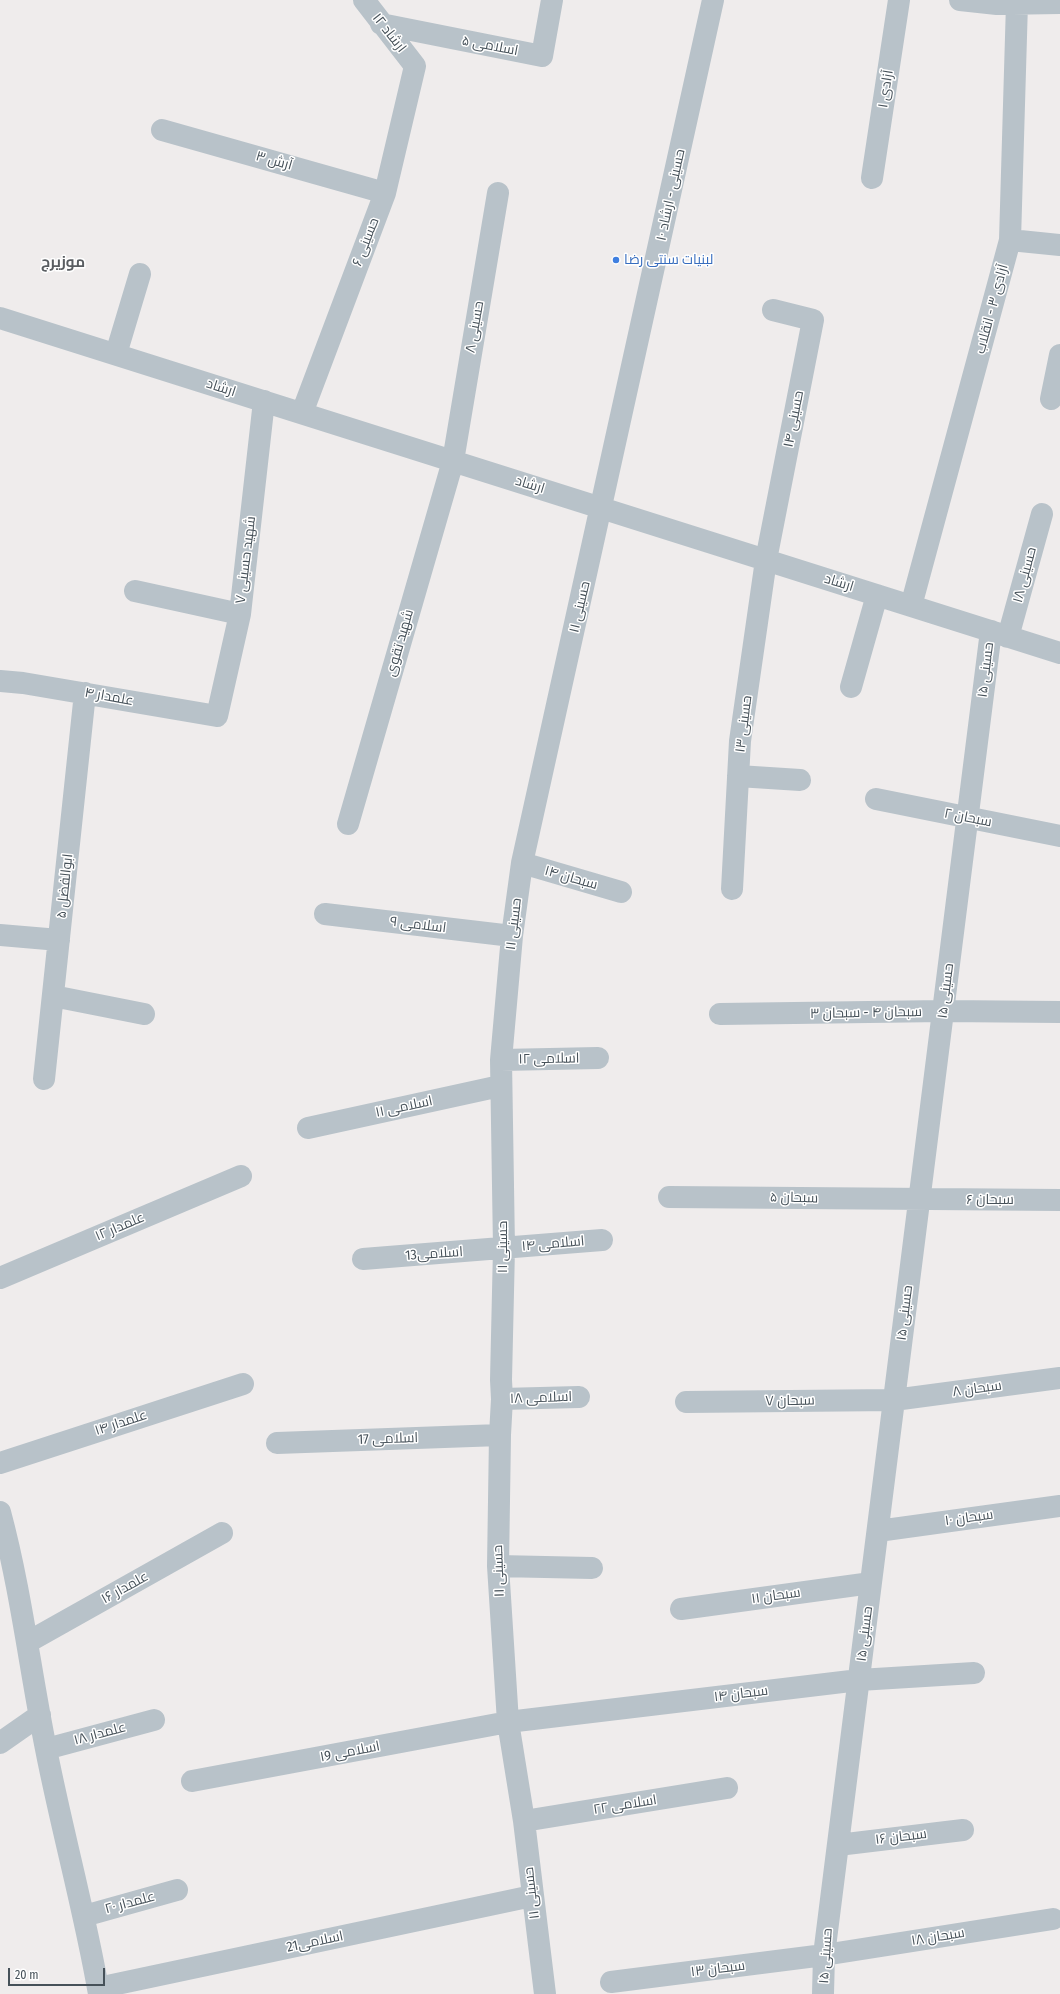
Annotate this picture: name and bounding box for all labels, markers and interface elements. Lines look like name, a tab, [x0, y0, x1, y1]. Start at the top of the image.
street label: ارشاد ۱۲	[369, 10, 409, 56]
street label: اسلامی ۵	[460, 32, 520, 60]
street label: آزادی ۱	[875, 69, 897, 109]
street label: آرش ۳	[254, 148, 294, 174]
street label: حسینی - ارشاد ۱۰	[653, 148, 689, 242]
street label: حسینی ۶	[349, 215, 383, 269]
place label: لبنیات سنتی رضا	[624, 252, 713, 268]
district label: موزیرج	[41, 254, 85, 272]
marker: لبنیات سنتی رضا	[611, 255, 621, 265]
street label: آزادی ۳ - انقلاب	[972, 262, 1012, 356]
street label: حسینی ۸	[462, 300, 488, 354]
street label: ارشاد	[204, 375, 238, 401]
street label: حسینی ۱۴	[780, 389, 808, 449]
street label: ارشاد	[513, 473, 547, 497]
street label: شهید حسینی ۷	[232, 515, 260, 605]
street label: حسینی ۱۸	[1010, 545, 1040, 605]
street label: ارشاد	[822, 571, 856, 595]
street label: حسینی ۱۱	[566, 580, 594, 634]
street label: شهید تقوی	[382, 608, 418, 678]
street label: حسینی ۱۵	[974, 641, 998, 699]
street label: علمدار ۴	[83, 684, 135, 710]
street label: حسینی ۱۳	[732, 694, 756, 754]
street label: سبحان ۲	[943, 805, 993, 831]
street label: ابوالفضل ۵	[53, 853, 77, 919]
street label: سبحان ۱۴	[542, 862, 600, 894]
street label: حسینی ۱۱	[502, 897, 526, 951]
street label: اسلامی ۹	[389, 913, 447, 937]
street label: حسینی ۱۵	[934, 962, 958, 1020]
street label: سبحان ۴ - سبحان ۳	[810, 1004, 922, 1022]
street label: اسلامی ۱۲	[518, 1050, 580, 1068]
street label: اسلامی ۱۱	[374, 1093, 434, 1121]
street label: سبحان ۵	[770, 1189, 818, 1207]
street label: سبحان ۶	[966, 1192, 1014, 1208]
street label: علمدار ۱۲	[93, 1209, 147, 1245]
street label: حسینی ۱۱	[495, 1221, 511, 1273]
street label: اسلامی ۱۴	[521, 1233, 585, 1255]
street label: اسلامی13	[405, 1244, 463, 1264]
street label: حسینی ۱۵	[893, 1284, 917, 1342]
street label: سبحان ۸	[951, 1377, 1003, 1401]
street label: اسلامی ۱۸	[509, 1389, 573, 1407]
street label: سبحان ۷	[765, 1392, 815, 1410]
street label: علمدار ۱۴	[93, 1407, 149, 1439]
street label: اسلامی 17	[357, 1430, 419, 1448]
street label: سبحان ۱۰	[944, 1506, 994, 1530]
street label: حسینی ۱۱	[490, 1545, 508, 1597]
street label: علمدار ۱۶	[99, 1568, 151, 1608]
street label: سبحان ۱۱	[750, 1584, 802, 1608]
street label: حسینی ۱۵	[853, 1605, 877, 1663]
street label: سبحان ۱۴	[713, 1682, 769, 1706]
street label: علمدار ۱۸	[72, 1719, 128, 1749]
street label: اسلامی ۱9	[319, 1738, 381, 1766]
street label: اسلامی ۲۲	[592, 1792, 658, 1818]
street label: سبحان ۱۶	[874, 1826, 928, 1848]
street label: حسینی ۱۱	[520, 1866, 544, 1920]
street label: علمدار ۲۰	[103, 1888, 157, 1918]
street label: سبحان ۱۸	[910, 1924, 966, 1950]
street label: اسلامی21	[285, 1928, 345, 1956]
street label: حسینی ۱۵	[816, 1928, 836, 1984]
street label: سبحان ۱۳	[690, 1957, 746, 1981]
scale bar	[10, 1960, 107, 1986]
text: 20 m	[15, 1968, 39, 1982]

